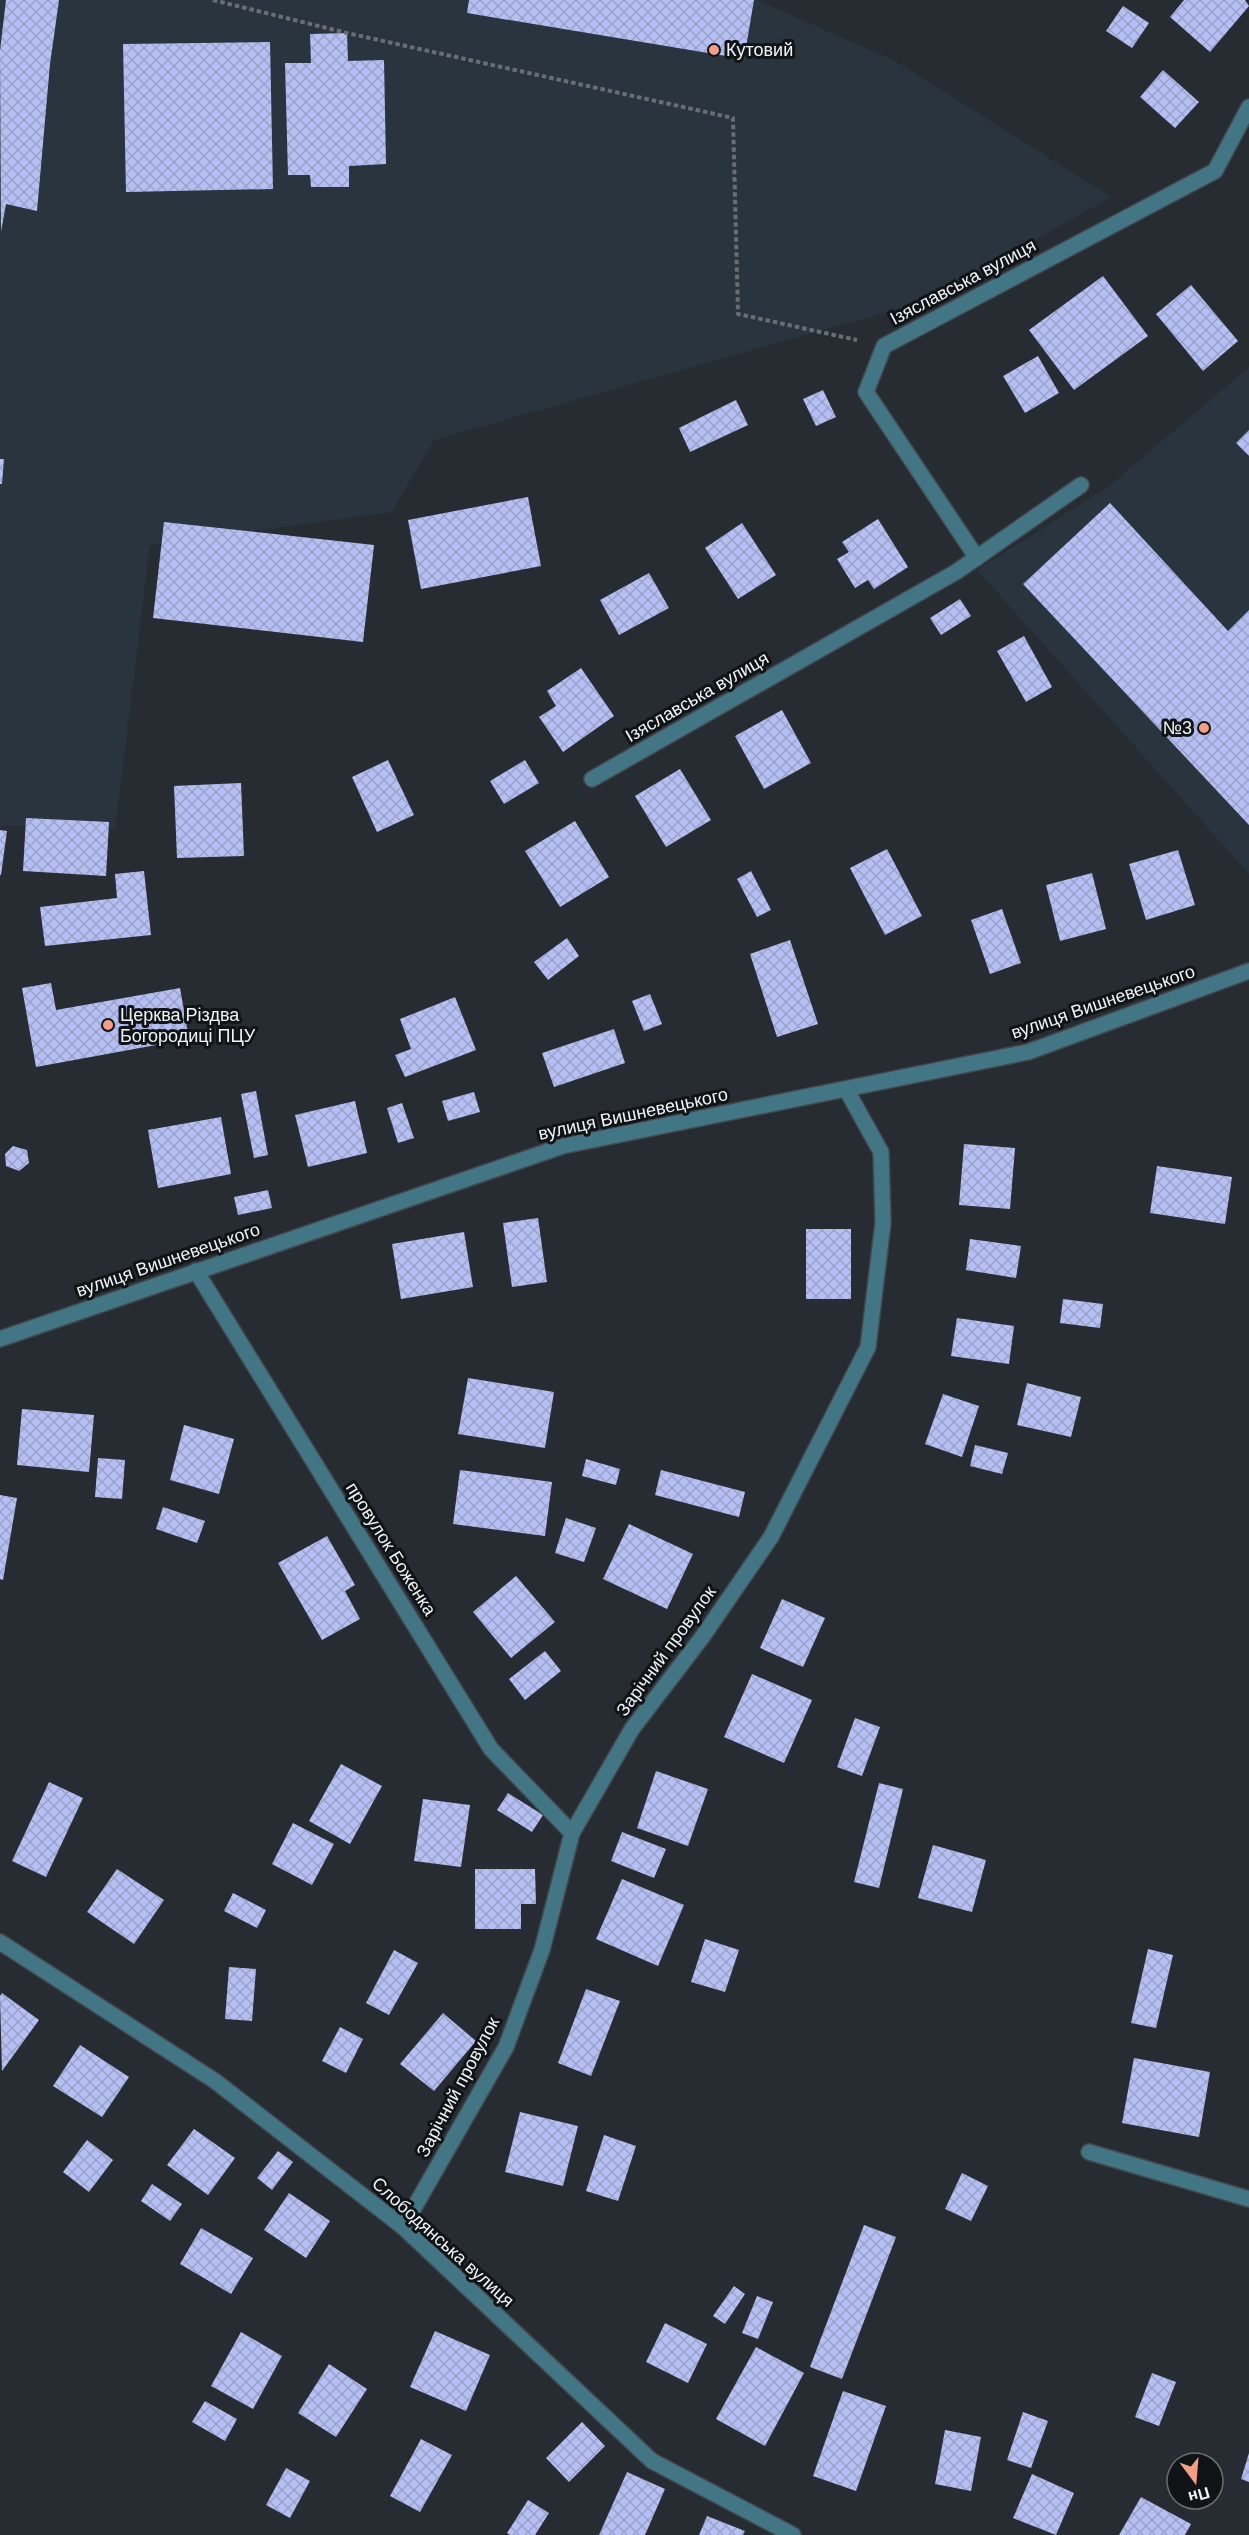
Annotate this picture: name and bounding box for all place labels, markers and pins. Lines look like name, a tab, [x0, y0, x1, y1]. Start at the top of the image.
place label: Кутовий	[726, 40, 793, 60]
marker: Кутовий	[707, 43, 721, 57]
place label: №3	[1163, 718, 1192, 738]
marker: №3	[1197, 721, 1211, 735]
place label: Церква Різдва Богородиці ПЦУ	[120, 1005, 256, 1046]
marker: Церква Різдва Богородиці ПЦУ	[101, 1018, 115, 1032]

